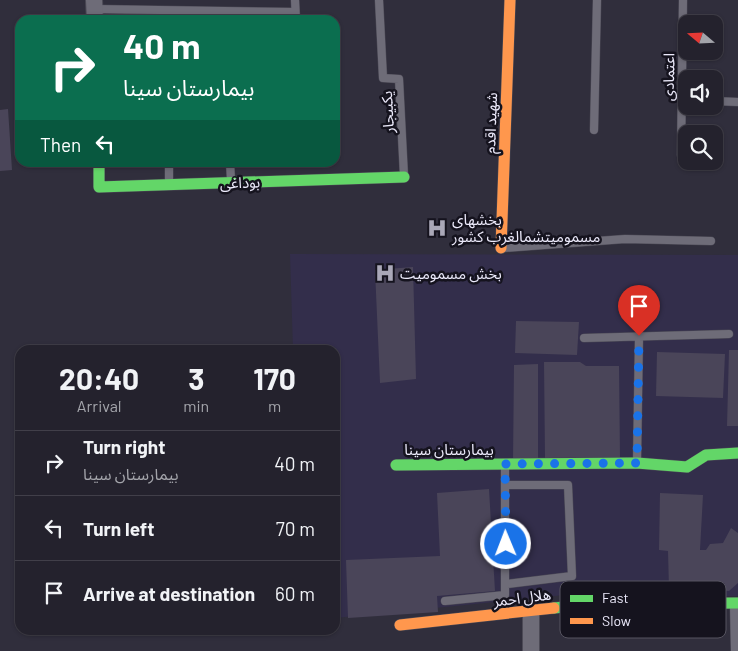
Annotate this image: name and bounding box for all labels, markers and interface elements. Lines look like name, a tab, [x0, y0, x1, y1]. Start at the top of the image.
north arrow	[678, 15, 722, 60]
map controls	[678, 15, 723, 170]
text: 40 m	[123, 24, 200, 66]
icon: right	[40, 35, 105, 100]
street label: اعتمادی	[659, 53, 678, 101]
button: sound	[678, 70, 723, 115]
text: بیمارستان سینا	[123, 74, 254, 100]
street label: یکبیجار	[377, 90, 398, 135]
street label: شهید اقدم	[480, 92, 503, 154]
button: search	[678, 125, 723, 170]
icon: left	[91, 130, 119, 158]
text: Then	[40, 133, 81, 156]
street label: بوداغی	[219, 172, 261, 193]
place label: بخشهای مسمومیتشمالغرب کشور	[451, 210, 600, 246]
hospital icon: بخشهای مسمومیتشمالغرب کشور	[426, 217, 448, 239]
hospital icon: بخش مسمومیت	[374, 262, 396, 284]
place label: بخش مسمومیت	[400, 264, 502, 283]
pin	[618, 285, 660, 336]
icon: arrive	[625, 292, 653, 320]
text: 20:40	[59, 360, 139, 396]
text: 3	[188, 360, 204, 396]
text: 170	[253, 360, 296, 396]
text: Arrival	[77, 396, 122, 415]
text: min	[183, 396, 209, 415]
text: m	[268, 396, 281, 415]
text: Turn right	[83, 435, 165, 458]
street label: بیمارستان سینا	[404, 440, 494, 459]
icon: right	[40, 449, 68, 477]
text: 40 m	[274, 452, 315, 475]
text: بیمارستان سینا	[83, 464, 179, 483]
icon: left	[40, 514, 68, 542]
text: Turn left	[83, 517, 154, 540]
text: 70 m	[276, 517, 315, 540]
position arrow	[479, 517, 531, 569]
icon: arrive	[40, 579, 68, 607]
legend	[560, 581, 726, 638]
text: Arrive at destination	[83, 582, 255, 605]
text: 60 m	[275, 582, 315, 605]
street label: هلال احمر	[491, 585, 552, 611]
text: Fast	[602, 589, 628, 606]
text: Slow	[602, 612, 631, 629]

